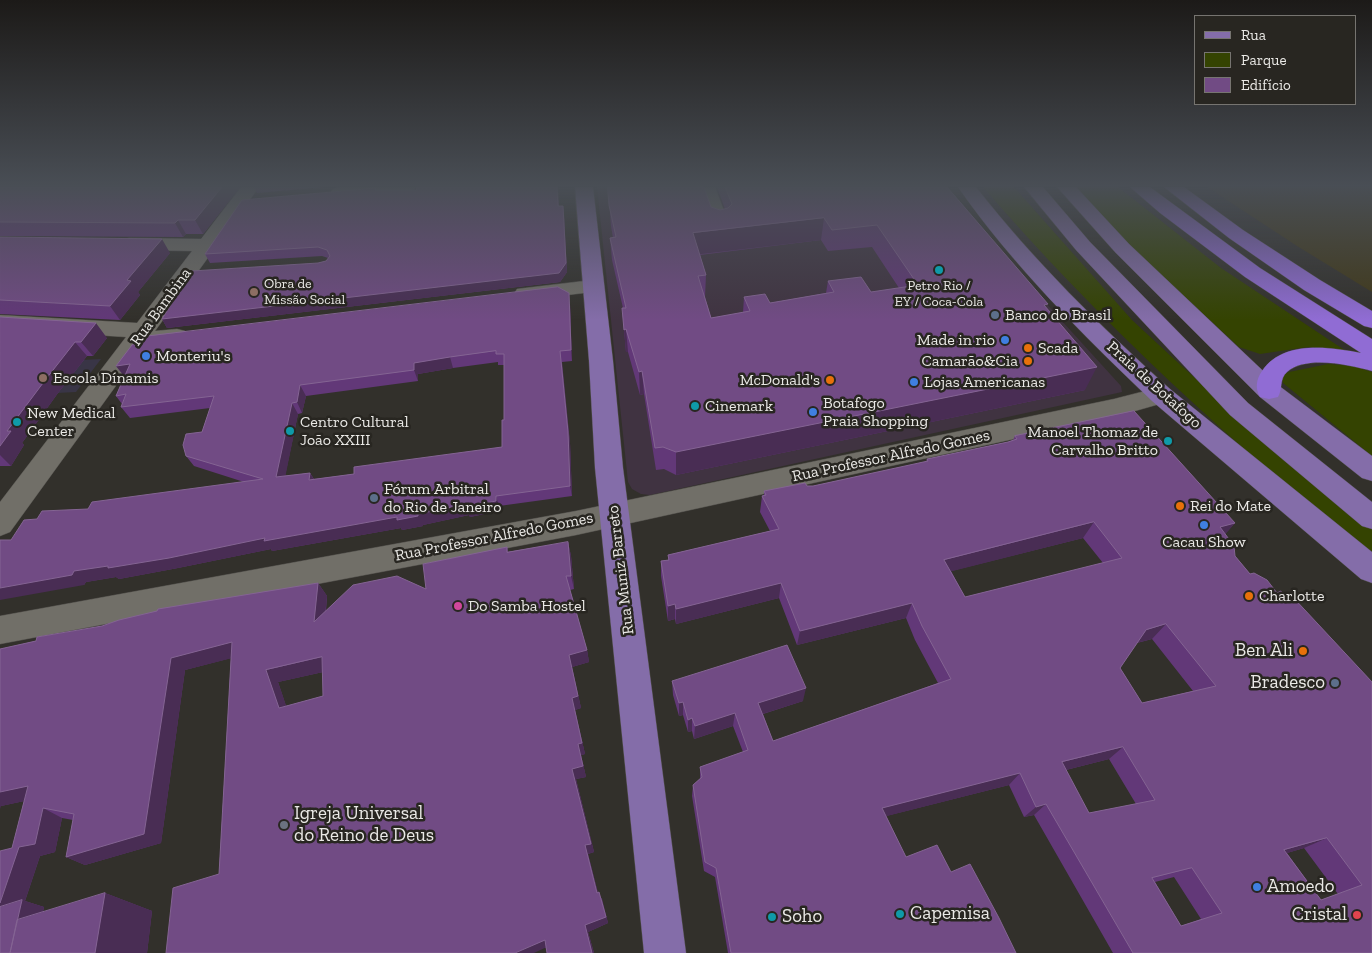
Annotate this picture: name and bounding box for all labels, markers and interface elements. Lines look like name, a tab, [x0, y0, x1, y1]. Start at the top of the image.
legend	[1194, 15, 1357, 105]
text: Rua	[1241, 26, 1266, 44]
text: Parque	[1241, 51, 1287, 69]
text: Edifício	[1241, 76, 1291, 94]
street label: Rua Bambina	[126, 264, 196, 350]
marker: Petro Rio / EY / Coca-Cola	[933, 264, 945, 276]
place label: Obra de Missão Social	[264, 276, 345, 308]
place label: Petro Rio / EY / Coca-Cola	[895, 278, 983, 310]
marker: Obra de Missão Social	[248, 286, 260, 298]
place label: Banco do Brasil	[1005, 305, 1111, 325]
marker: Banco do Brasil	[989, 309, 1001, 321]
place label: Made in rio	[917, 330, 995, 350]
marker: Made in rio	[999, 334, 1011, 346]
street label: Praia de Botafogo	[1103, 337, 1205, 433]
place label: Scada	[1038, 338, 1078, 358]
marker: Scada	[1022, 342, 1034, 354]
place label: Monteriu's	[156, 346, 231, 366]
marker: Monteriu's	[140, 350, 152, 362]
place label: Camarão&Cia	[922, 351, 1018, 371]
marker: Camarão&Cia	[1022, 355, 1034, 367]
place label: Escola Dínamis	[53, 368, 159, 388]
place label: McDonald's	[740, 370, 820, 390]
marker: Escola Dínamis	[37, 372, 49, 384]
place label: Lojas Americanas	[924, 372, 1045, 392]
marker: McDonald's	[824, 374, 836, 386]
marker: Lojas Americanas	[908, 376, 920, 388]
place label: Botafogo Praia Shopping	[823, 393, 928, 431]
place label: Cinemark	[705, 396, 773, 416]
marker: Cinemark	[689, 400, 701, 412]
place label: New Medical Center	[27, 403, 116, 441]
marker: Botafogo Praia Shopping	[807, 406, 819, 418]
place label: Centro Cultural João XXIII	[300, 412, 409, 450]
marker: New Medical Center	[11, 416, 23, 428]
place label: Manoel Thomaz de Carvalho Britto	[1028, 422, 1158, 460]
marker: Centro Cultural João XXIII	[284, 425, 296, 437]
street label: Rua Professor Alfredo Gomes	[790, 426, 992, 486]
marker: Manoel Thomaz de Carvalho Britto	[1162, 435, 1174, 447]
place label: Fórum Arbitral do Rio de Janeiro	[384, 479, 501, 517]
marker: Fórum Arbitral do Rio de Janeiro	[368, 492, 380, 504]
place label: Rei do Mate	[1190, 496, 1271, 516]
marker: Rei do Mate	[1174, 500, 1186, 512]
street label: Rua Muniz Barreto	[604, 504, 638, 636]
street label: Rua Professor Alfredo Gomes	[393, 508, 595, 566]
marker: Cacau Show	[1198, 519, 1210, 531]
place label: Cacau Show	[1162, 532, 1246, 552]
place label: Charlotte	[1259, 586, 1324, 606]
marker: Charlotte	[1243, 590, 1255, 602]
place label: Do Samba Hostel	[468, 596, 586, 616]
marker: Do Samba Hostel	[452, 600, 464, 612]
place label: Ben Ali	[1235, 640, 1293, 662]
marker: Ben Ali	[1297, 645, 1309, 657]
place label: Bradesco	[1250, 672, 1325, 694]
marker: Bradesco	[1329, 677, 1341, 689]
place label: Igreja Universal do Reino de Deus	[294, 803, 434, 847]
marker: Igreja Universal do Reino de Deus	[278, 819, 290, 831]
place label: Amoedo	[1267, 876, 1335, 898]
marker: Amoedo	[1251, 881, 1263, 893]
place label: Capemisa	[910, 903, 990, 925]
place label: Cristal	[1292, 904, 1347, 926]
place label: Soho	[782, 906, 822, 928]
marker: Capemisa	[894, 908, 906, 920]
marker: Cristal	[1351, 909, 1363, 921]
marker: Soho	[766, 911, 778, 923]

